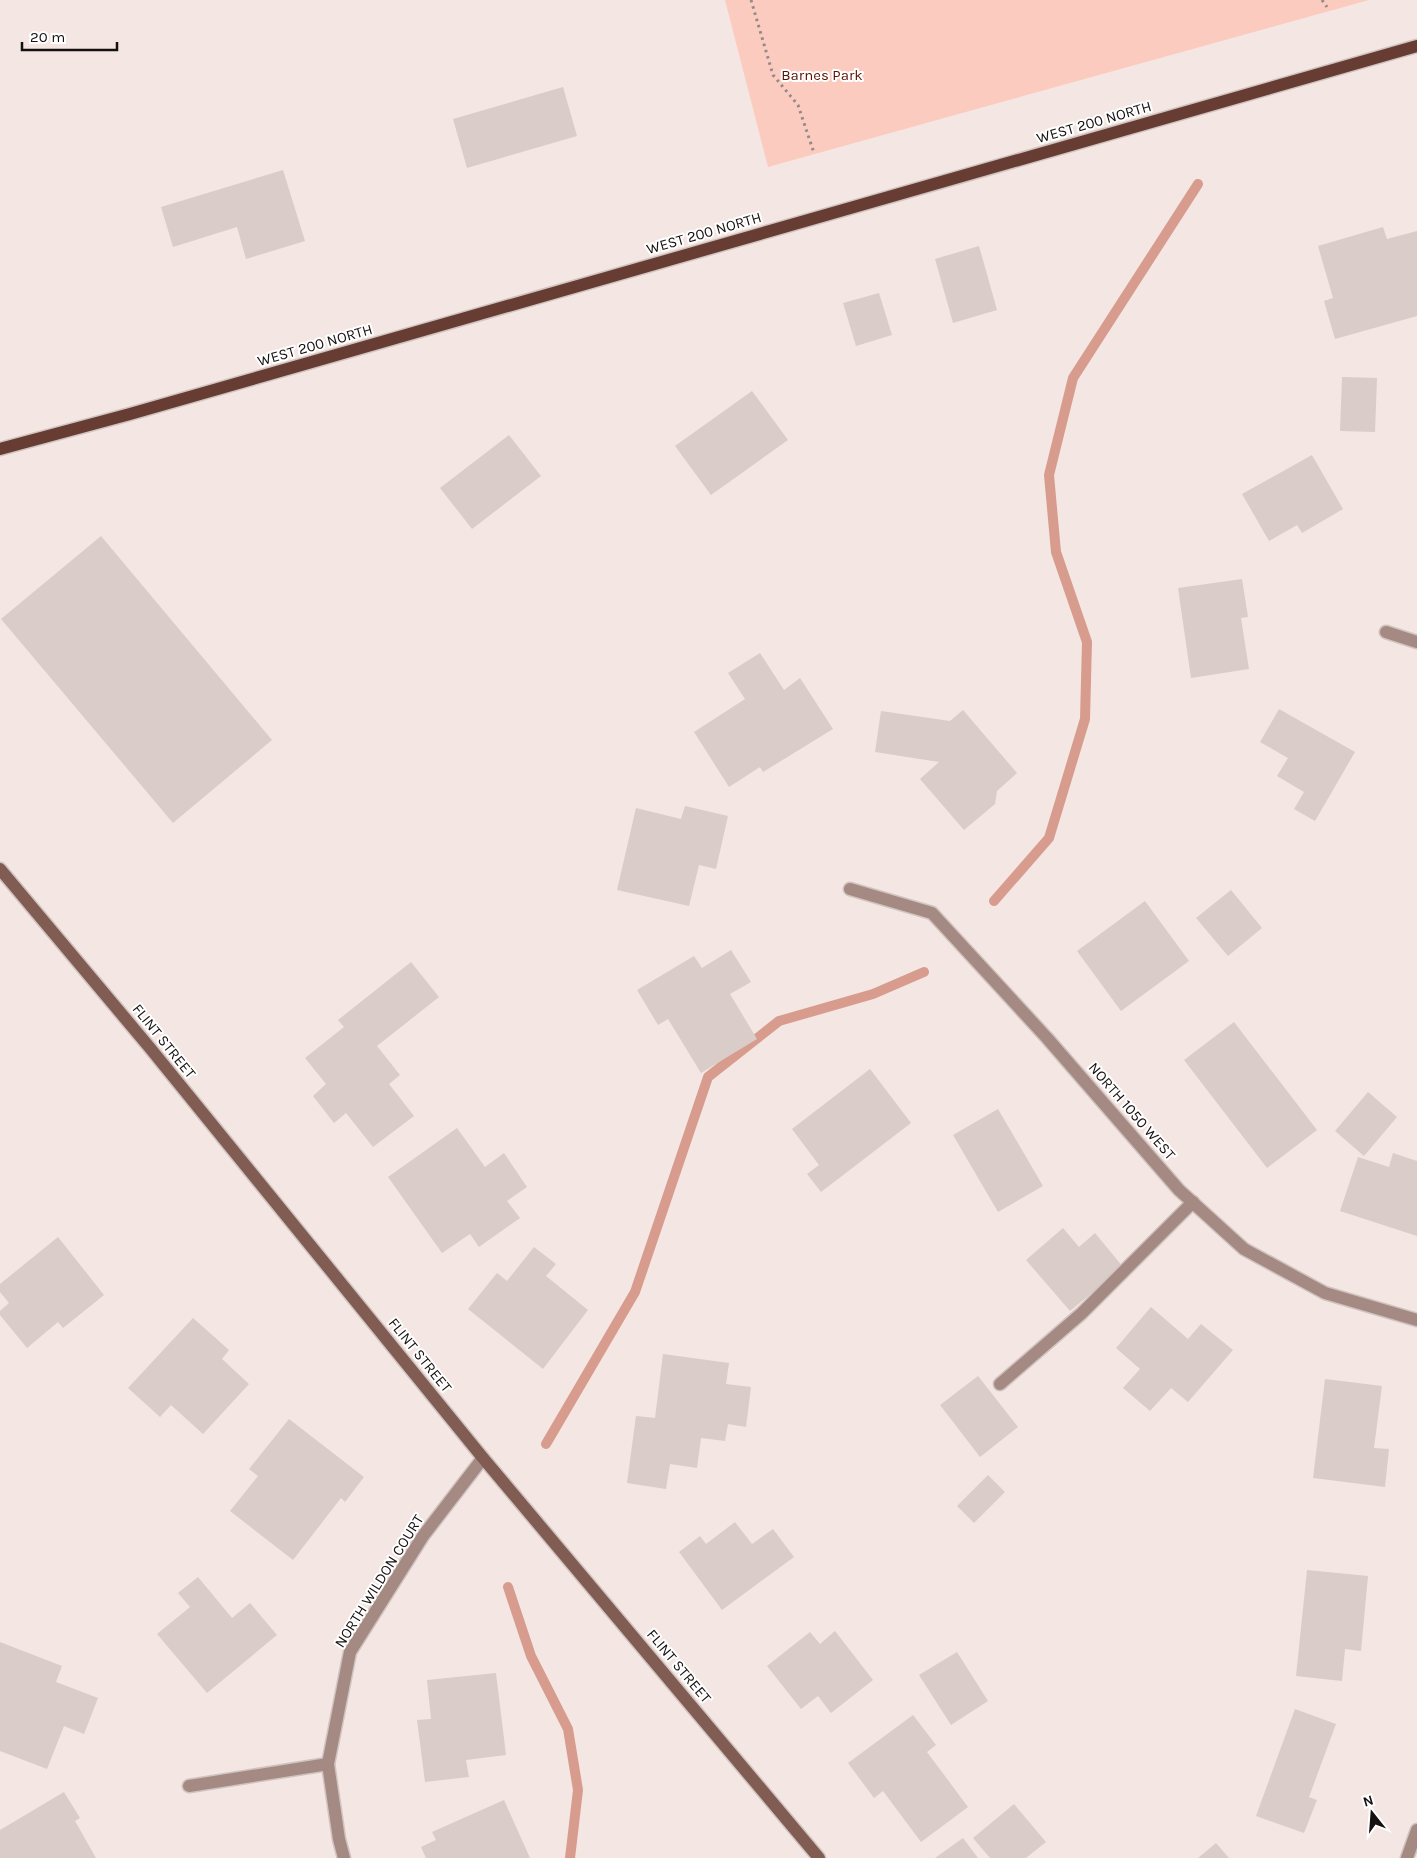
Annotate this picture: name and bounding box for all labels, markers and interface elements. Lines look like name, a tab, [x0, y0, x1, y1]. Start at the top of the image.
scale bar	[22, 20, 118, 52]
text: 20 m	[30, 28, 65, 46]
park label: Barnes Park	[781, 66, 863, 84]
street label: WEST 200 NORTH	[1034, 97, 1154, 147]
street label: WEST 200 NORTH	[644, 208, 764, 258]
street label: WEST 200 NORTH	[255, 320, 375, 370]
street label: FLINT STREET	[129, 1000, 200, 1082]
street label: NORTH 1050 WEST	[1085, 1059, 1180, 1164]
street label: FLINT STREET	[385, 1314, 456, 1396]
street label: NORTH WILDON COURT	[331, 1511, 428, 1651]
street label: FLINT STREET	[643, 1626, 715, 1707]
north arrow	[1347, 1788, 1397, 1838]
text: N	[1361, 1791, 1376, 1811]

